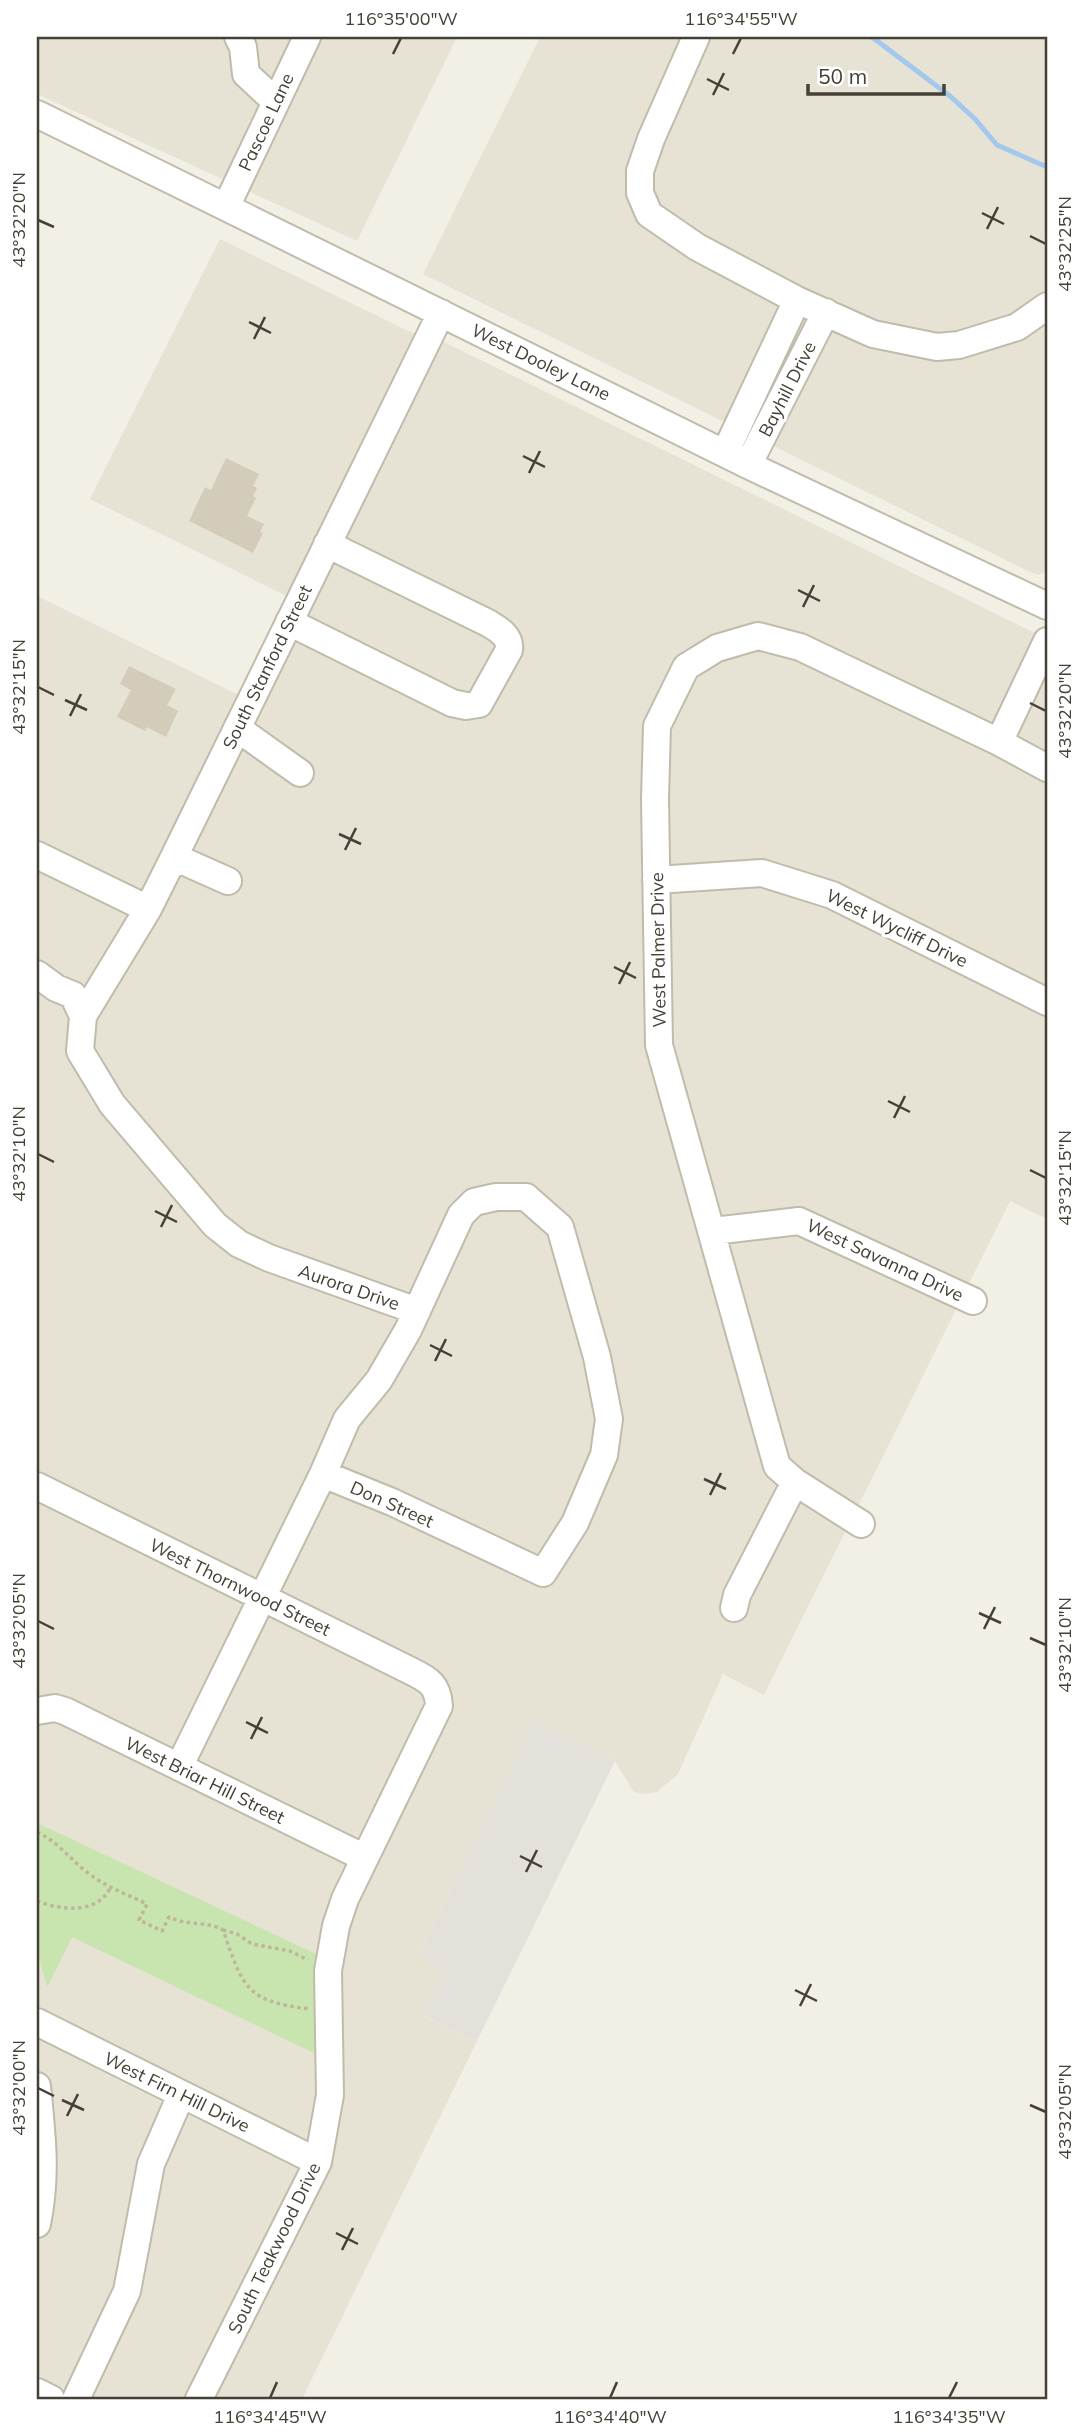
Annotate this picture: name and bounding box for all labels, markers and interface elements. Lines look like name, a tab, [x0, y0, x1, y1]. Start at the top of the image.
text: 116°35'00"W	[344, 7, 458, 30]
text: 116°34'55"W	[684, 7, 798, 30]
scale bar	[808, 52, 944, 96]
text: 50 m	[818, 63, 867, 89]
street label: Pascoe Lane	[233, 69, 299, 175]
text: 43°32'20"N	[7, 172, 30, 268]
text: 43°32'25"N	[1053, 196, 1076, 292]
street label: West Dooley Lane	[468, 318, 614, 406]
street label: Bayhill Drive	[753, 337, 821, 441]
street label: South Stanford Street	[217, 581, 317, 753]
text: 43°32'15"N	[7, 639, 30, 735]
text: 43°32'20"N	[1053, 663, 1076, 759]
street label: West Palmer Drive	[645, 872, 671, 1028]
street label: West Wycliff Drive	[822, 884, 972, 972]
text: 43°32'10"N	[7, 1106, 30, 1202]
text: 43°32'15"N	[1053, 1130, 1076, 1226]
street label: West Savanna Drive	[803, 1213, 967, 1307]
street label: Aurora Drive	[295, 1259, 403, 1315]
street label: Don Street	[347, 1475, 437, 1533]
street label: West Thornwood Street	[146, 1533, 334, 1641]
text: 43°32'05"N	[7, 1573, 30, 1669]
text: 43°32'10"N	[1053, 1597, 1076, 1693]
street label: West Briar Hill Street	[121, 1731, 289, 1829]
text: 43°32'00"N	[7, 2040, 30, 2136]
street label: West Firn Hill Drive	[100, 2047, 254, 2137]
text: 43°32'05"N	[1053, 2064, 1076, 2160]
street label: South Teakwood Drive	[223, 2159, 325, 2337]
text: 116°34'45"W	[213, 2405, 327, 2428]
text: 116°34'40"W	[553, 2405, 667, 2428]
text: 116°34'35"W	[892, 2405, 1006, 2428]

